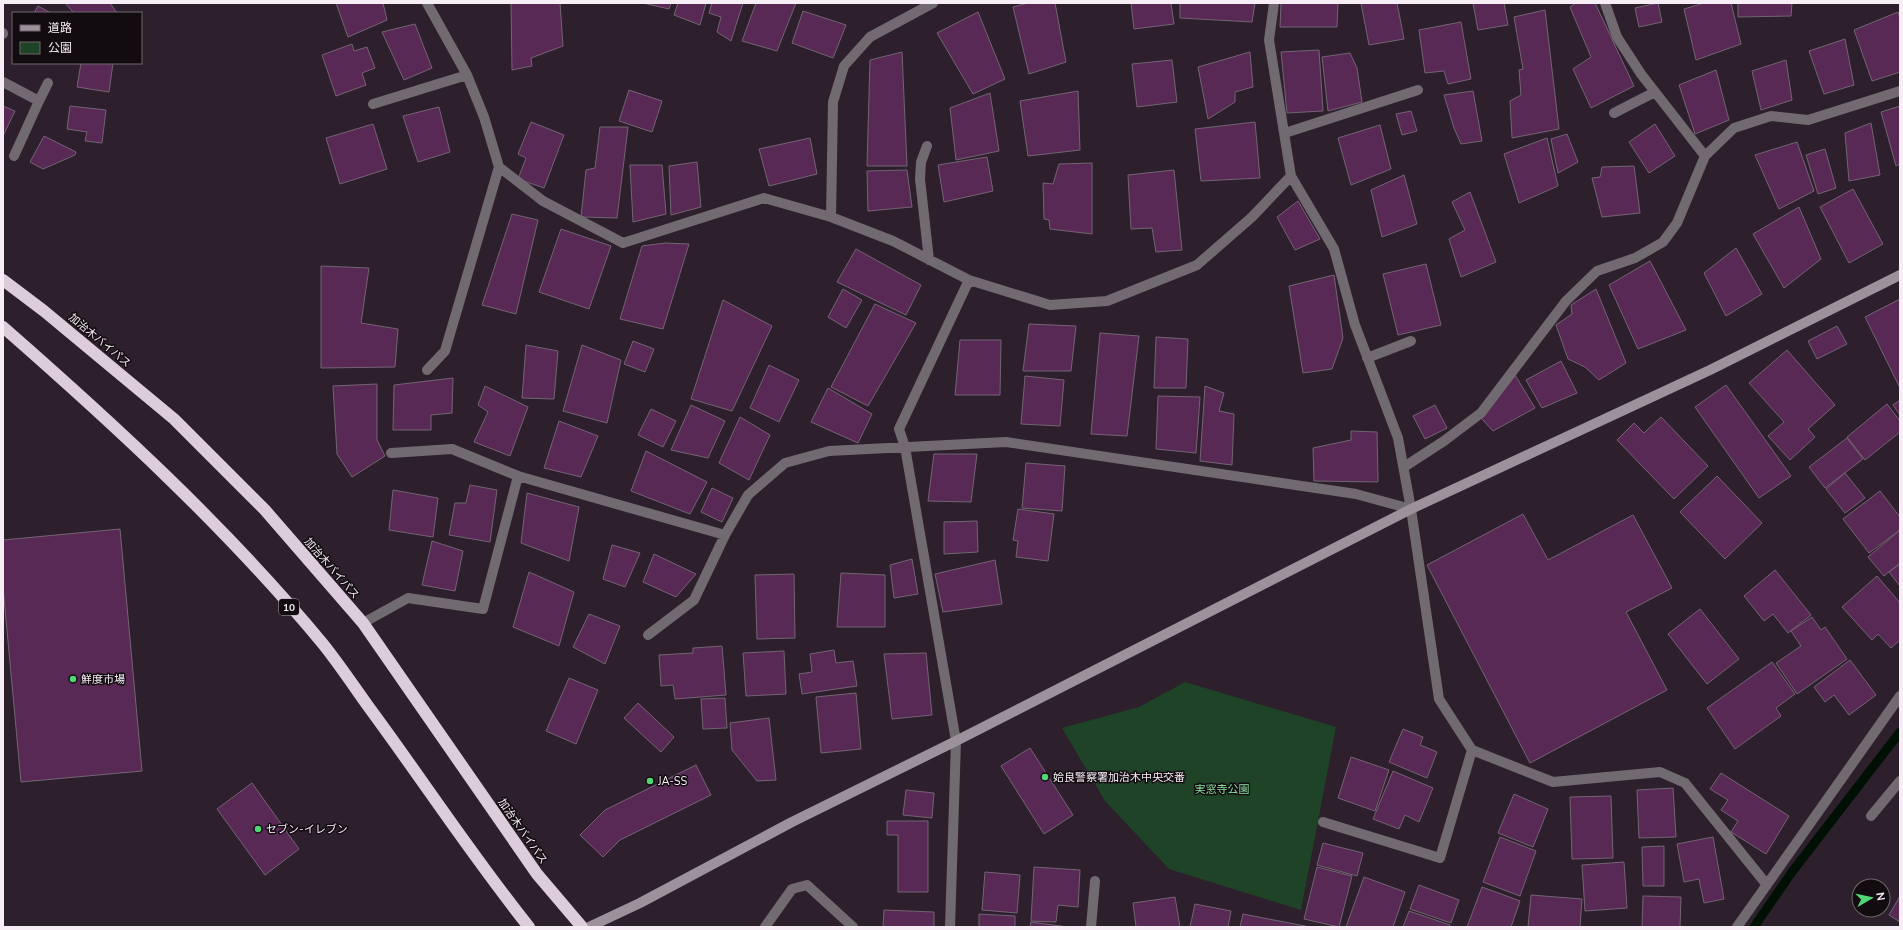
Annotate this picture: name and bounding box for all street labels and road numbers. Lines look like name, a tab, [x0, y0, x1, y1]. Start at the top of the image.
street label: 加治木バイパス	[65, 310, 134, 371]
street label: 加治木バイパス	[301, 534, 362, 602]
road number: 10	[279, 599, 299, 615]
street label: 加治木バイパス	[494, 796, 551, 867]

